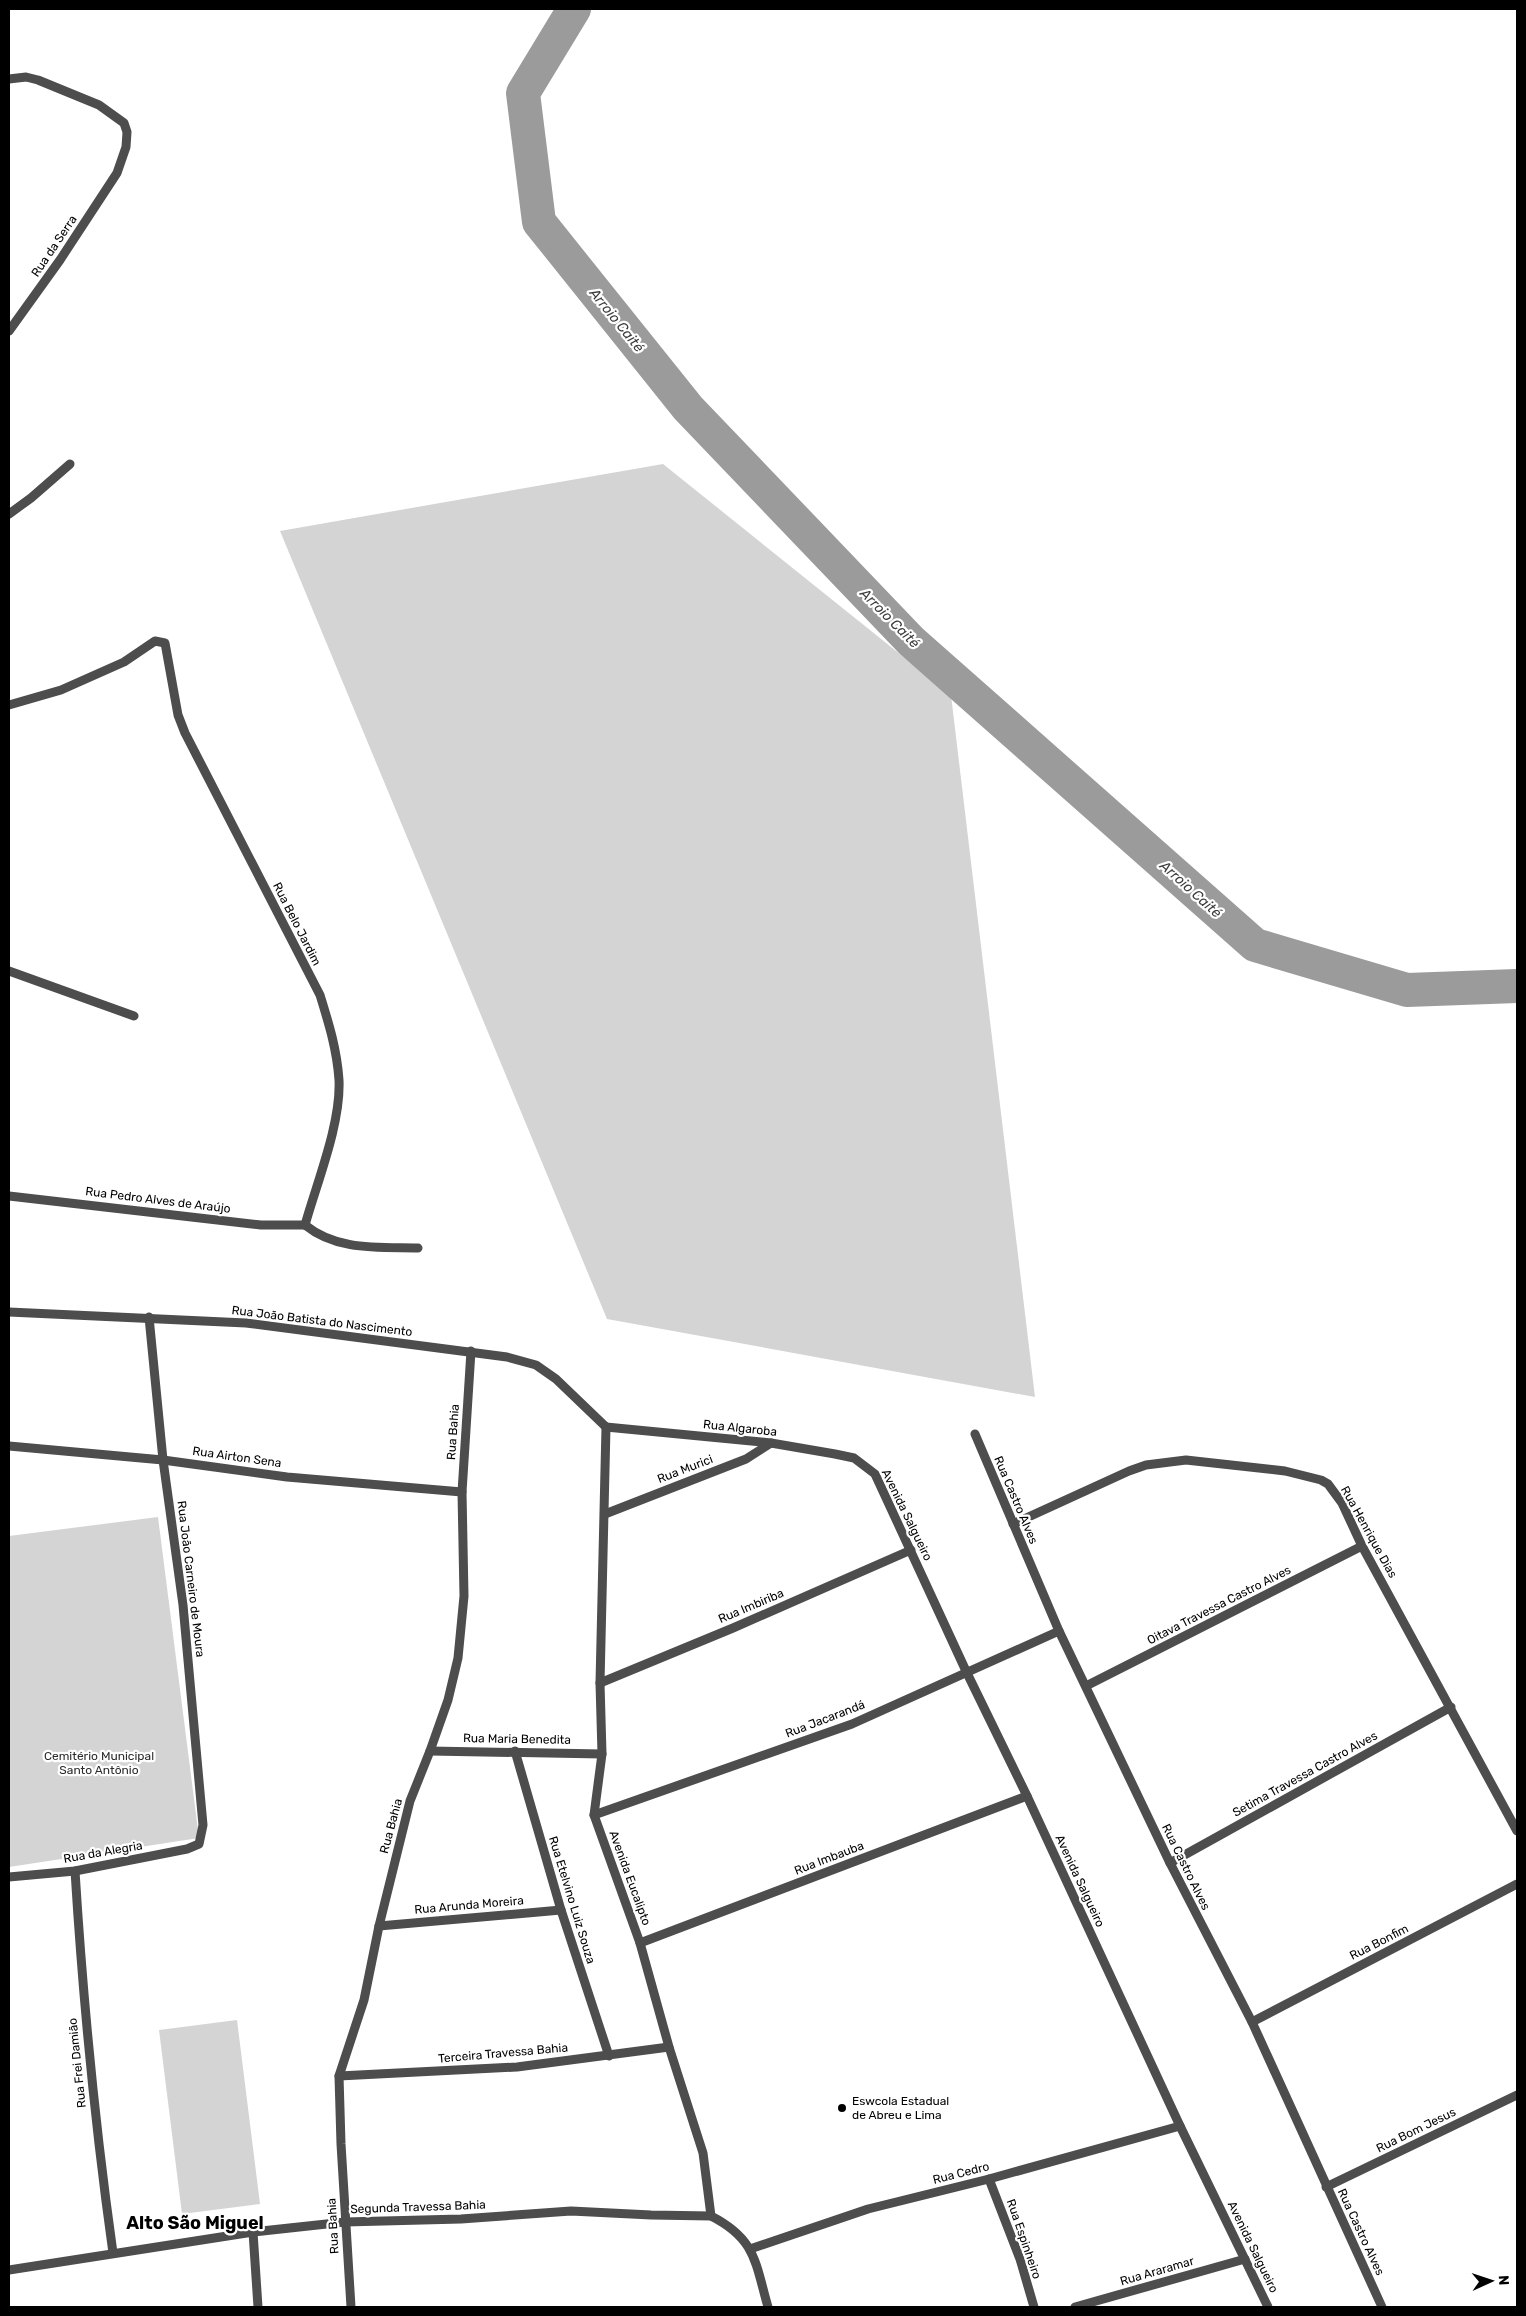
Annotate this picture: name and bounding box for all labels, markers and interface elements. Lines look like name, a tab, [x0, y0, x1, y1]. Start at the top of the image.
street label: Rua da Serra	[28, 213, 80, 279]
water label: Arroio Caité	[585, 284, 648, 356]
water label: Arroio Caité	[856, 584, 923, 652]
water label: Arroio Caité	[1156, 857, 1225, 922]
street label: Rua Belo Jardim	[270, 880, 324, 968]
street label: Rua Pedro Alves de Araújo	[85, 1184, 231, 1216]
street label: Rua João Batista do Nascimento	[231, 1303, 413, 1339]
street label: Rua Bahia	[444, 1404, 462, 1460]
street label: Rua Algaroba	[702, 1417, 778, 1439]
street label: Rua Airton Sena	[192, 1444, 282, 1470]
street label: Rua Murici	[655, 1452, 715, 1486]
street label: Rua Castro Alves	[991, 1454, 1041, 1546]
street label: Avenida Salgueiro	[879, 1467, 935, 1563]
street label: Rua Henrique Dias	[1338, 1484, 1400, 1580]
street label: Rua João Carneiro de Moura	[174, 1500, 208, 1658]
street label: Oitava Travessa Castro Alves	[1145, 1563, 1293, 1647]
street label: Rua Imbiriba	[716, 1586, 786, 1626]
street label: Rua Jacarandá	[783, 1697, 867, 1741]
street label: Setima Travessa Castro Alves	[1230, 1728, 1380, 1820]
street label: Rua Maria Benedita	[463, 1731, 571, 1747]
park label: Cemitério Municipal Santo Antônio	[44, 1749, 154, 1777]
street label: Rua Bahia	[377, 1797, 405, 1855]
street label: Rua Castro Alves	[1159, 1822, 1213, 1912]
street label: Avenida Eucalipto	[606, 1829, 654, 1927]
street label: Avenida Salgueiro	[1053, 1833, 1108, 1929]
street label: Rua Etelvino Luiz Souza	[546, 1834, 598, 1966]
street label: Rua da Alegria	[62, 1838, 144, 1866]
street label: Rua Imbauba	[792, 1838, 866, 1878]
street label: Rua Arunda Moreira	[414, 1893, 524, 1917]
street label: Rua Bonfim	[1347, 1921, 1411, 1963]
street label: Rua Frei Damião	[65, 2017, 89, 2109]
street label: Terceira Travessa Bahia	[437, 2040, 569, 2066]
place label: Eswcola Estadual de Abreu e Lima	[852, 2094, 949, 2122]
marker: Eswcola Estadual de Abreu e Lima	[836, 2102, 848, 2114]
street label: Rua Bom Jesus	[1374, 2105, 1458, 2155]
street label: Rua Cedro	[931, 2159, 991, 2187]
street label: Rua Castro Alves	[1335, 2186, 1387, 2278]
street label: Rua Espinheiro	[1004, 2197, 1044, 2281]
street label: Rua Bahia	[325, 2198, 341, 2254]
street label: Segunda Travessa Bahia	[350, 2198, 486, 2216]
street label: Avenida Salgueiro	[1225, 2199, 1281, 2295]
district label: Alto São Miguel	[126, 2212, 264, 2234]
street label: Rua Araramar	[1118, 2254, 1196, 2288]
north arrow	[1466, 2256, 1516, 2306]
text: N	[1495, 2275, 1512, 2286]

